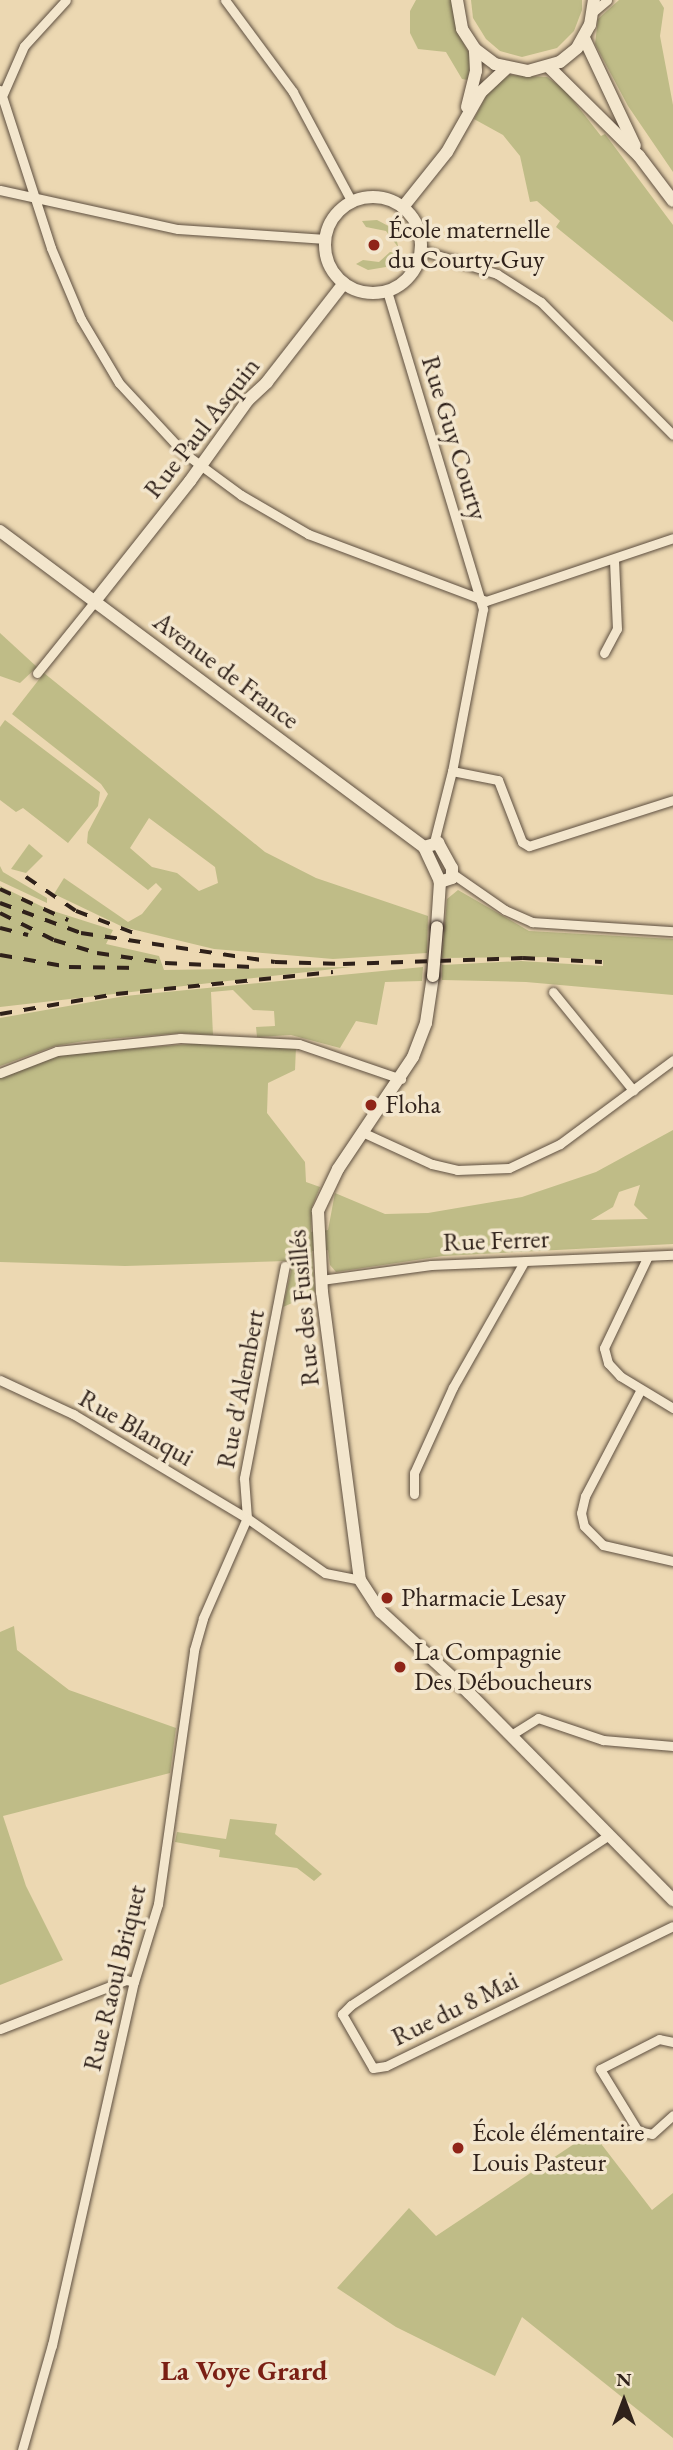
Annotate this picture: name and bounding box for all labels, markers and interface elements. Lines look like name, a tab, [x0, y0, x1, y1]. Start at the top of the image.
place label: École maternelle du Courty-Guy	[388, 214, 550, 276]
marker: École maternelle du Courty-Guy	[366, 237, 382, 253]
street label: Rue Paul Asquin	[137, 351, 267, 505]
street label: Rue Guy Courty	[414, 352, 494, 524]
street label: Avenue de France	[147, 606, 305, 736]
place label: Floha	[385, 1089, 441, 1121]
marker: Floha	[363, 1097, 379, 1113]
street label: Rue Ferrer	[442, 1224, 550, 1258]
street label: Rue des Fusillés	[282, 1228, 326, 1388]
street label: Rue d'Alembert	[210, 1307, 272, 1471]
street label: Rue Blanqui	[73, 1383, 199, 1473]
place label: Pharmacie Lesay	[401, 1582, 566, 1614]
marker: Pharmacie Lesay	[379, 1590, 395, 1606]
place label: La Compagnie Des Déboucheurs	[414, 1636, 592, 1698]
marker: La Compagnie Des Déboucheurs	[392, 1659, 408, 1675]
street label: Rue Raoul Briquet	[77, 1882, 153, 2074]
street label: Rue du 8 Mai	[387, 1965, 523, 2053]
place label: École élémentaire Louis Pasteur	[472, 2117, 644, 2178]
marker: École élémentaire Louis Pasteur	[450, 2140, 466, 2156]
district label: La Voye Grard	[160, 2353, 328, 2387]
north arrow	[589, 2366, 659, 2436]
text: N	[616, 2367, 632, 2392]

